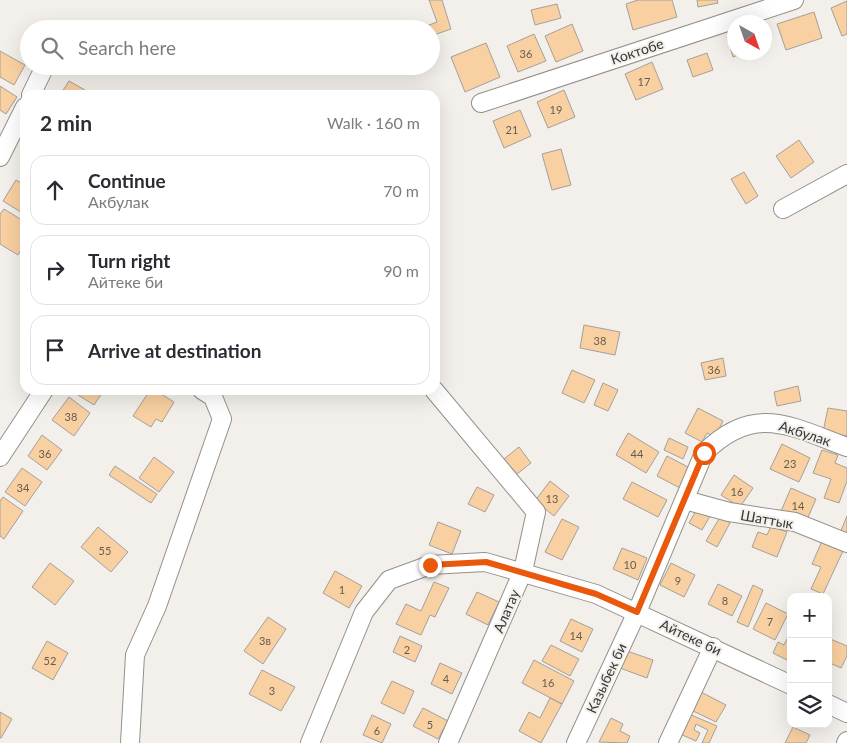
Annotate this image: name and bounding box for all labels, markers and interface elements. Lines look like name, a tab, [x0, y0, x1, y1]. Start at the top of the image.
north arrow	[727, 15, 772, 60]
search box	[20, 20, 440, 75]
icon: search	[38, 34, 66, 62]
street label: Коктобе	[609, 35, 665, 67]
text: Search here	[78, 36, 176, 59]
house number: 36	[520, 47, 532, 60]
house number: 17	[638, 75, 650, 88]
house number: 19	[550, 103, 562, 116]
text: 2 min	[40, 110, 92, 135]
text: Walk · 160 m	[327, 113, 420, 132]
house number: 21	[506, 123, 518, 136]
text: Continue	[88, 169, 166, 192]
icon: ahead	[41, 176, 69, 204]
text: 70 m	[383, 181, 419, 200]
text: Акбулак	[88, 192, 149, 211]
text: Turn right	[88, 249, 170, 272]
icon: right	[41, 256, 69, 284]
text: 90 m	[383, 261, 419, 280]
text: Айтеке би	[88, 272, 163, 291]
house number: 38	[594, 334, 606, 347]
icon: arrive	[41, 336, 69, 364]
text: Arrive at destination	[88, 339, 261, 362]
house number: 36	[708, 363, 720, 376]
house number: 38	[65, 410, 77, 423]
street label: Акбулак	[777, 417, 834, 450]
route start	[693, 442, 716, 465]
house number: 36	[39, 447, 51, 460]
house number: 44	[631, 447, 644, 460]
house number: 23	[784, 457, 796, 470]
house number: 34	[17, 481, 30, 494]
house number: 16	[731, 485, 743, 498]
house number: 13	[546, 492, 558, 505]
house number: 14	[792, 499, 805, 512]
street label: Шаттык	[739, 506, 795, 532]
house number: 55	[99, 544, 111, 557]
route end	[419, 554, 442, 577]
house number: 10	[624, 558, 637, 571]
house number: 9	[675, 574, 681, 587]
house number: 1	[339, 583, 345, 596]
street label: Алатау	[489, 586, 523, 635]
map controls	[787, 593, 832, 728]
button: +	[787, 593, 832, 638]
house number: 8	[722, 594, 728, 607]
street label: Айтеке би	[658, 615, 724, 659]
house number: 7	[767, 615, 773, 628]
house number: 14	[570, 629, 583, 642]
house number: 3в	[259, 634, 271, 647]
button: −	[787, 638, 832, 683]
street label: Казыбек би	[582, 640, 630, 716]
house number: 2	[404, 643, 410, 656]
house number: 52	[44, 654, 56, 667]
house number: 4	[443, 672, 450, 685]
house number: 16	[542, 676, 554, 689]
button: layers	[787, 683, 832, 728]
house number: 3	[269, 684, 275, 697]
house number: 5	[427, 718, 433, 731]
house number: 6	[374, 724, 380, 737]

